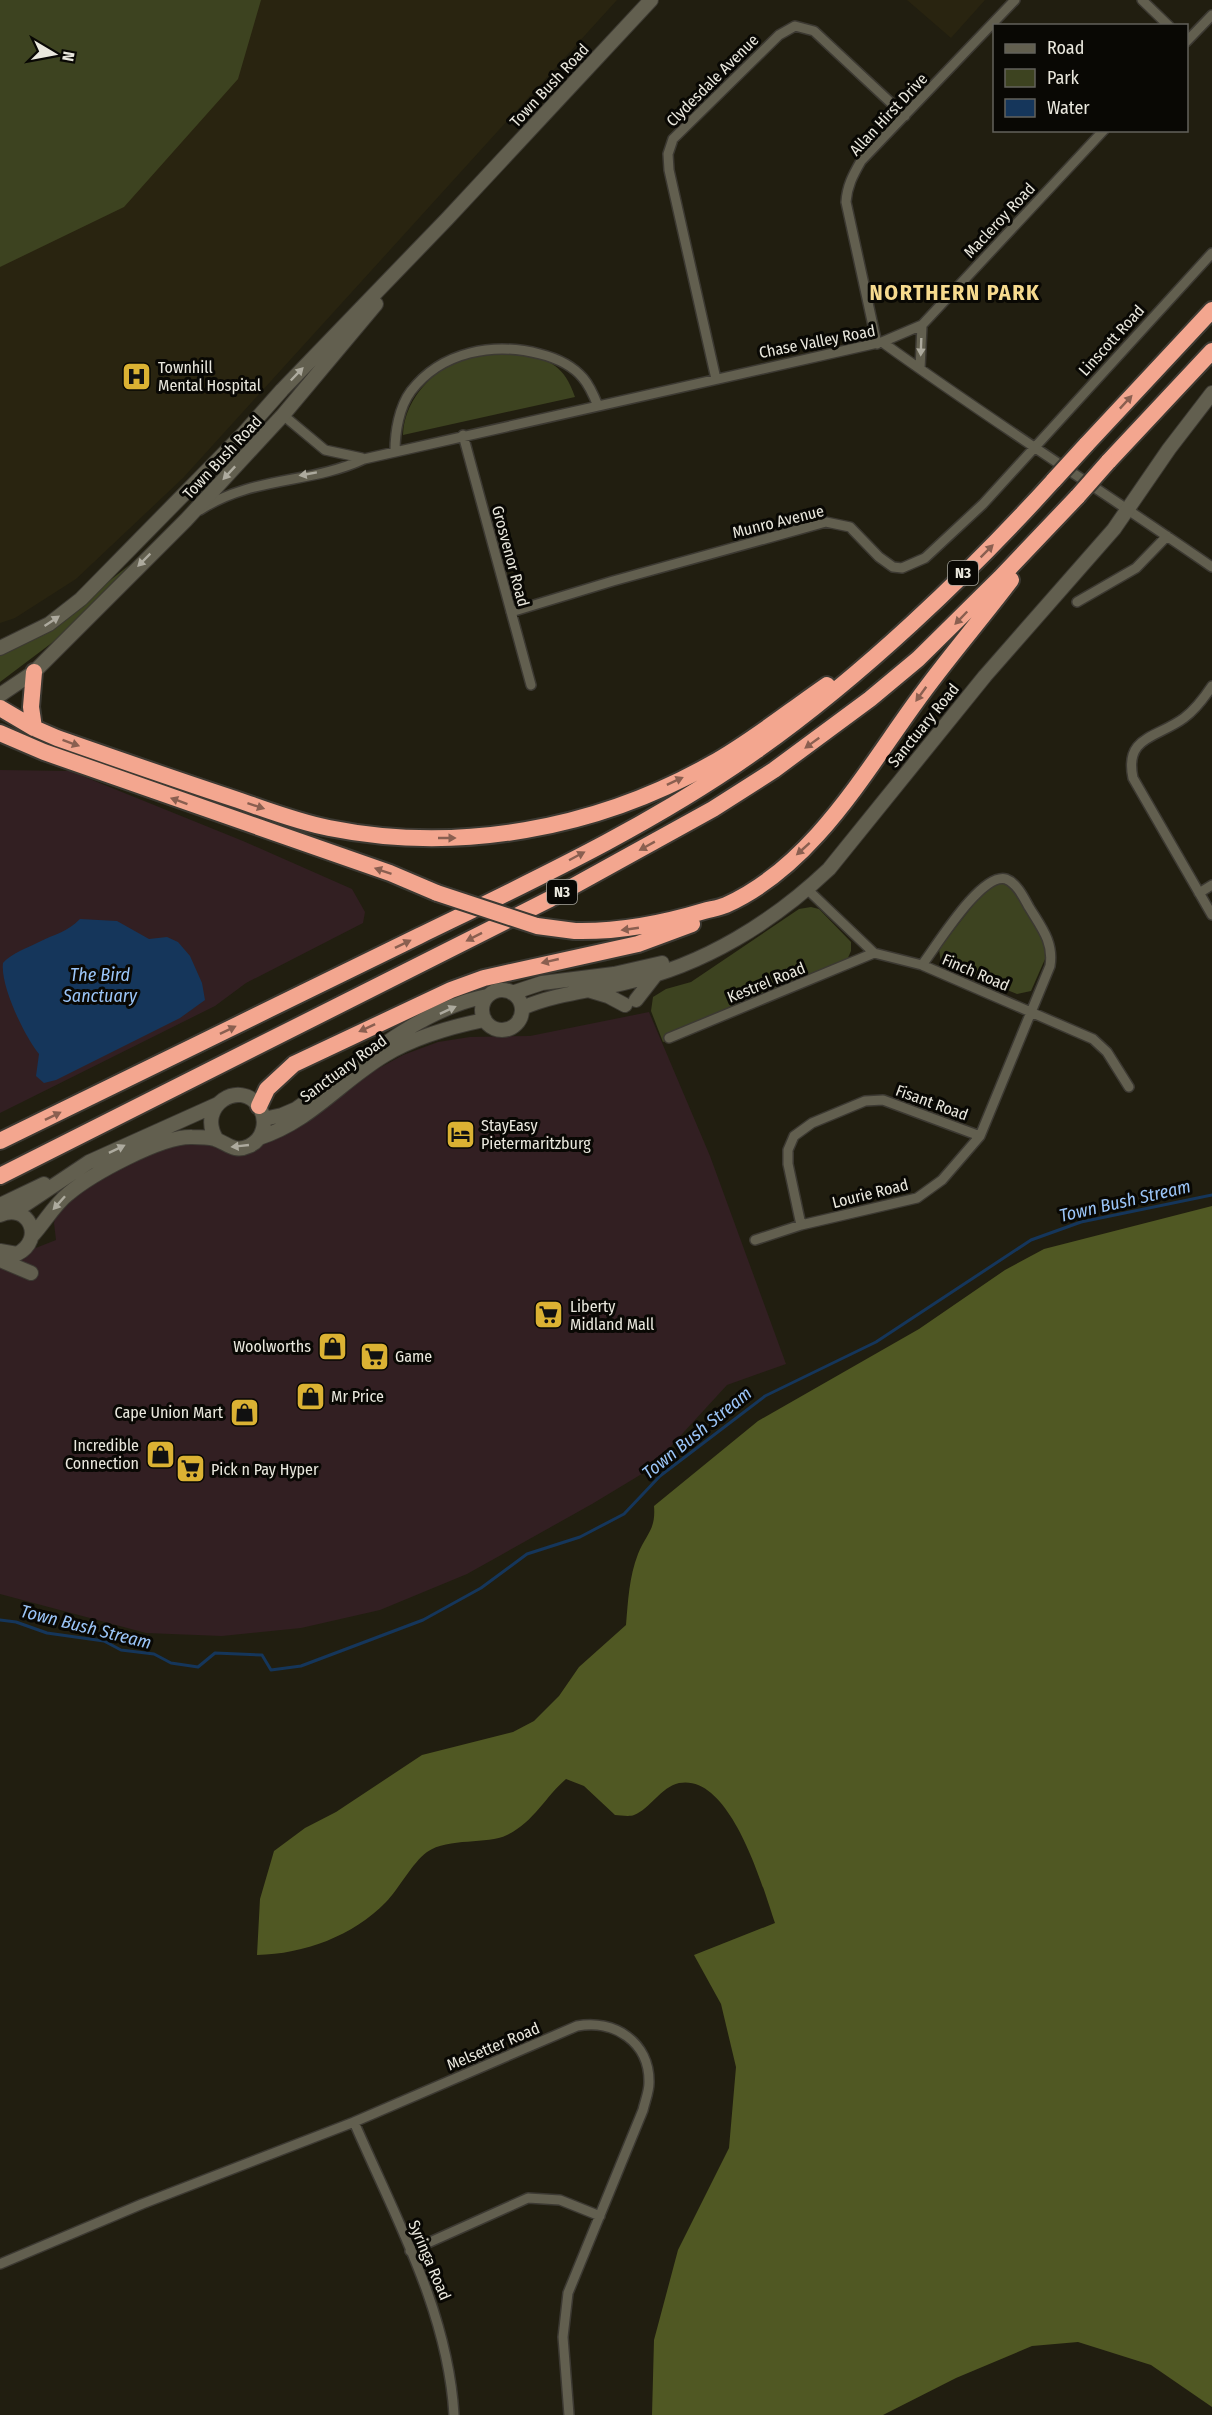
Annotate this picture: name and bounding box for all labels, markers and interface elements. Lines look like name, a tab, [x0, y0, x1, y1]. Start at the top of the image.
north arrow	[24, 24, 84, 84]
legend	[993, 24, 1188, 132]
street label: Clydesdale Avenue	[662, 30, 762, 130]
text: Road	[1047, 37, 1084, 59]
street label: Town Bush Road	[506, 40, 593, 131]
text: N	[58, 50, 78, 63]
text: Park	[1047, 67, 1080, 89]
street label: Allan Hirst Drive	[845, 69, 931, 159]
text: Water	[1047, 97, 1090, 119]
street label: Macleroy Road	[960, 179, 1039, 262]
district label: NORTHERN PARK	[870, 279, 1040, 306]
street label: Linscott Road	[1075, 301, 1148, 380]
street label: Chase Valley Road	[757, 321, 877, 362]
one-way arrow	[916, 337, 925, 356]
place label: Townhill Mental Hospital	[158, 358, 261, 395]
hospital icon: Townhill Mental Hospital	[121, 360, 153, 392]
one-way arrow	[290, 366, 304, 381]
one-way arrow	[1119, 395, 1133, 410]
street label: Town Bush Road	[179, 412, 266, 503]
one-way arrow	[223, 465, 236, 480]
one-way arrow	[298, 470, 317, 479]
street label: Munro Avenue	[730, 501, 826, 542]
street label: Grosvenor Road	[488, 504, 533, 609]
one-way arrow	[979, 544, 993, 558]
one-way arrow	[137, 553, 151, 567]
road number: N3	[948, 561, 978, 585]
one-way arrow	[955, 610, 969, 624]
one-way arrow	[43, 615, 59, 627]
street label: Sanctuary Road	[884, 680, 963, 771]
one-way arrow	[916, 687, 928, 702]
one-way arrow	[804, 736, 819, 748]
one-way arrow	[62, 738, 80, 748]
one-way arrow	[666, 777, 683, 786]
one-way arrow	[170, 796, 188, 806]
one-way arrow	[247, 802, 265, 811]
one-way arrow	[437, 833, 456, 843]
one-way arrow	[638, 841, 655, 851]
one-way arrow	[796, 841, 810, 855]
one-way arrow	[568, 852, 586, 862]
one-way arrow	[374, 866, 392, 876]
road number: N3	[547, 880, 577, 904]
one-way arrow	[620, 925, 639, 934]
one-way arrow	[466, 932, 483, 942]
one-way arrow	[394, 940, 411, 949]
street label: Finch Road	[939, 950, 1012, 995]
one-way arrow	[541, 957, 559, 967]
street label: Kestrel Road	[724, 958, 808, 1007]
water label: The Bird Sanctuary	[62, 964, 138, 1007]
one-way arrow	[439, 1005, 456, 1014]
one-way arrow	[359, 1023, 376, 1032]
one-way arrow	[219, 1026, 236, 1035]
street label: Sanctuary Road	[296, 1031, 390, 1106]
street label: Fisant Road	[893, 1081, 971, 1124]
one-way arrow	[44, 1111, 61, 1120]
place label: StayEasy Pietermaritzburg	[481, 1116, 591, 1153]
hotel icon: StayEasy Pietermaritzburg	[444, 1118, 476, 1150]
one-way arrow	[230, 1142, 249, 1151]
one-way arrow	[109, 1144, 126, 1153]
street label: Lourie Road	[830, 1175, 910, 1212]
water label: Town Bush Stream	[1057, 1175, 1193, 1227]
one-way arrow	[53, 1195, 66, 1210]
place label: Liberty Midland Mall	[570, 1297, 654, 1334]
supermarket icon: Liberty Midland Mall	[533, 1299, 565, 1331]
shop icon: Woolworths	[316, 1330, 348, 1362]
place label: Woolworths	[233, 1337, 311, 1356]
supermarket icon: Game	[358, 1340, 390, 1372]
place label: Game	[395, 1347, 432, 1366]
shop icon: Mr Price	[294, 1380, 326, 1412]
water label: Town Bush Stream	[638, 1382, 756, 1484]
place label: Mr Price	[331, 1387, 384, 1406]
shop icon: Cape Union Mart	[228, 1396, 260, 1428]
place label: Cape Union Mart	[115, 1403, 224, 1422]
place label: Incredible Connection	[65, 1436, 139, 1473]
shop icon: Incredible Connection	[144, 1438, 176, 1470]
supermarket icon: Pick n Pay Hyper	[174, 1453, 206, 1485]
place label: Pick n Pay Hyper	[211, 1460, 319, 1479]
water label: Town Bush Stream	[18, 1600, 154, 1654]
street label: Melsetter Road	[444, 2018, 542, 2075]
street label: Syringa Road	[404, 2217, 455, 2303]

